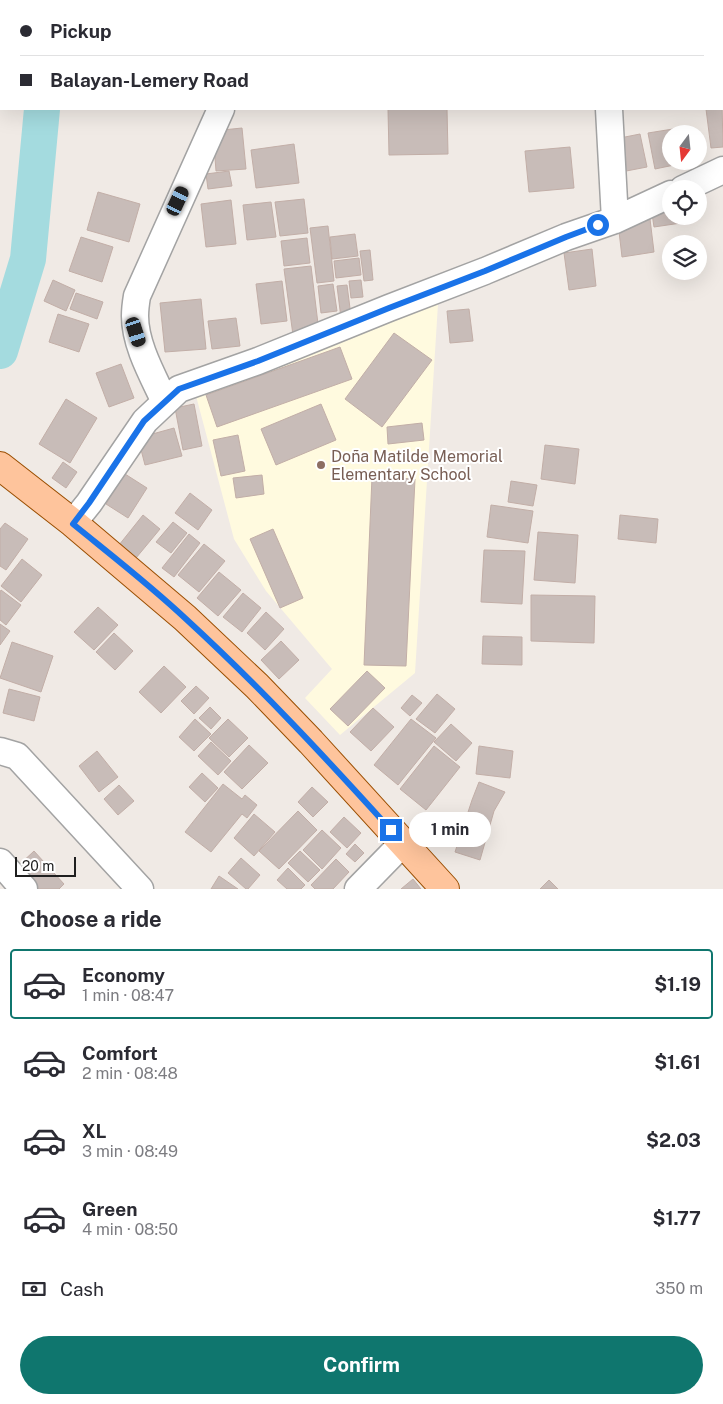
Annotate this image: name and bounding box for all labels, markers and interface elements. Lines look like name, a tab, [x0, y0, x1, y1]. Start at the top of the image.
text: Pickup	[50, 20, 112, 42]
text: Balayan-Lemery Road	[50, 69, 249, 91]
north arrow	[662, 125, 708, 170]
map controls	[662, 125, 707, 280]
button: locate	[662, 180, 707, 225]
car	[164, 184, 191, 218]
route start	[587, 214, 609, 236]
button: layers	[662, 235, 707, 280]
car	[124, 315, 147, 349]
place label: Doña Matilde Memorial Elementary School	[331, 447, 503, 484]
marker: Doña Matilde Memorial Elementary School	[315, 459, 327, 471]
callout: 1 min	[408, 812, 491, 848]
route end	[380, 819, 402, 841]
text: 1 min	[431, 820, 469, 839]
scale bar	[15, 854, 76, 877]
text: 20 m	[22, 858, 54, 874]
text: Choose a ride	[20, 906, 162, 932]
icon: car	[22, 962, 67, 1007]
text: Economy	[82, 964, 165, 986]
text: $1.19	[654, 973, 701, 995]
text: 1 min · 08:47	[82, 986, 174, 1005]
icon: car	[22, 1040, 67, 1085]
text: Comfort	[82, 1042, 158, 1064]
text: $1.61	[654, 1051, 701, 1073]
text: 2 min · 08:48	[82, 1064, 178, 1083]
icon: car	[22, 1118, 67, 1163]
text: XL	[82, 1120, 107, 1142]
text: $2.03	[646, 1129, 701, 1151]
text: 3 min · 08:49	[82, 1142, 178, 1161]
icon: car	[22, 1196, 67, 1241]
text: Green	[82, 1198, 137, 1220]
text: $1.77	[652, 1207, 701, 1229]
text: 4 min · 08:50	[82, 1220, 178, 1239]
icon: cash	[20, 1275, 48, 1303]
text: Cash	[60, 1278, 104, 1300]
text: 350 m	[655, 1279, 703, 1298]
button: Confirm	[20, 1336, 703, 1394]

